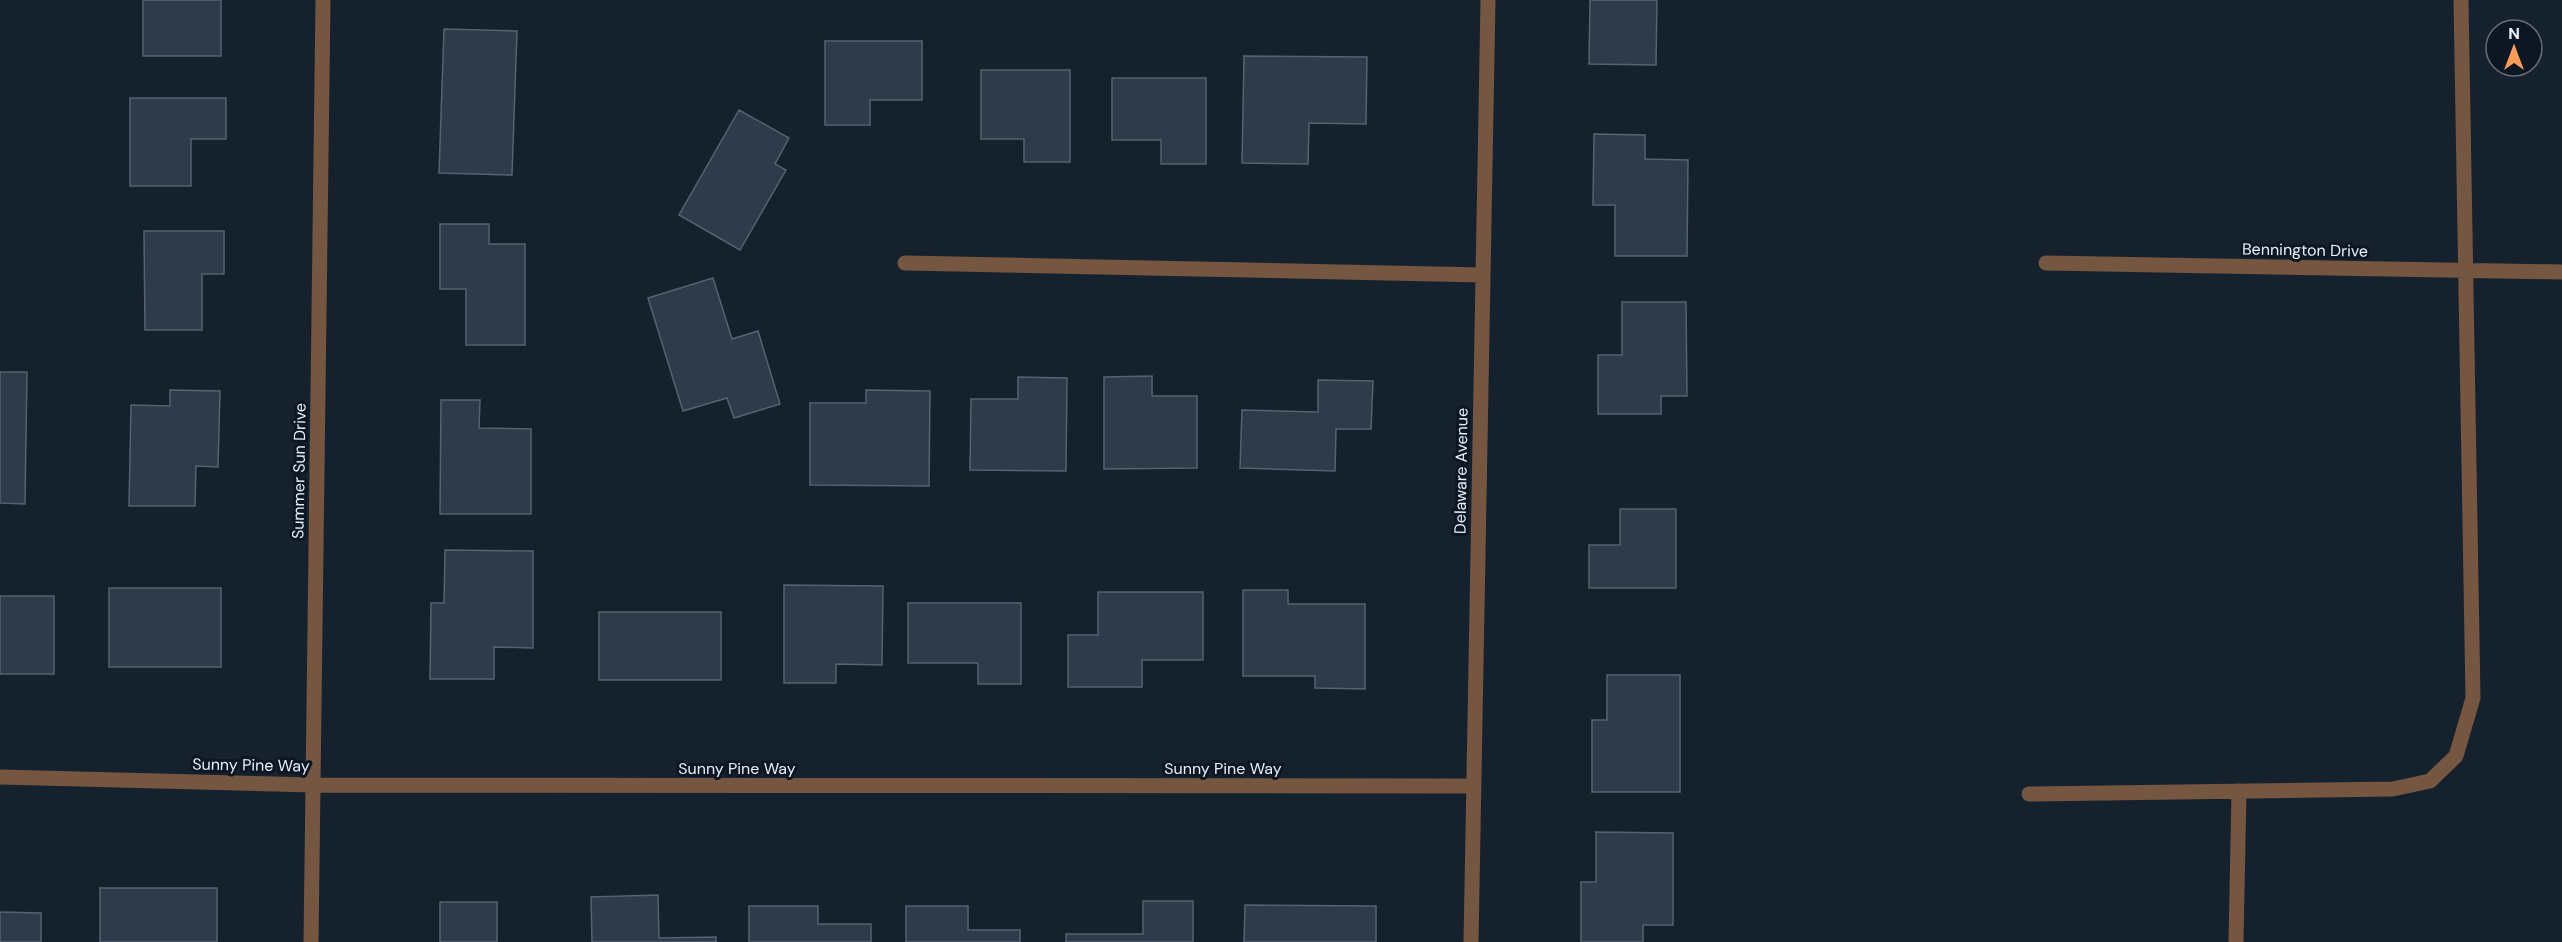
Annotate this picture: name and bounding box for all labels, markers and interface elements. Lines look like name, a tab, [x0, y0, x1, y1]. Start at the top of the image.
north arrow	[2484, 18, 2544, 78]
text: N	[2508, 23, 2520, 44]
street label: Bennington Drive	[2242, 238, 2368, 262]
street label: Summer Sun Drive	[287, 403, 311, 539]
street label: Delaware Avenue	[1449, 408, 1473, 534]
street label: Sunny Pine Way	[192, 753, 310, 777]
street label: Sunny Pine Way	[678, 758, 796, 779]
street label: Sunny Pine Way	[1164, 758, 1282, 779]

